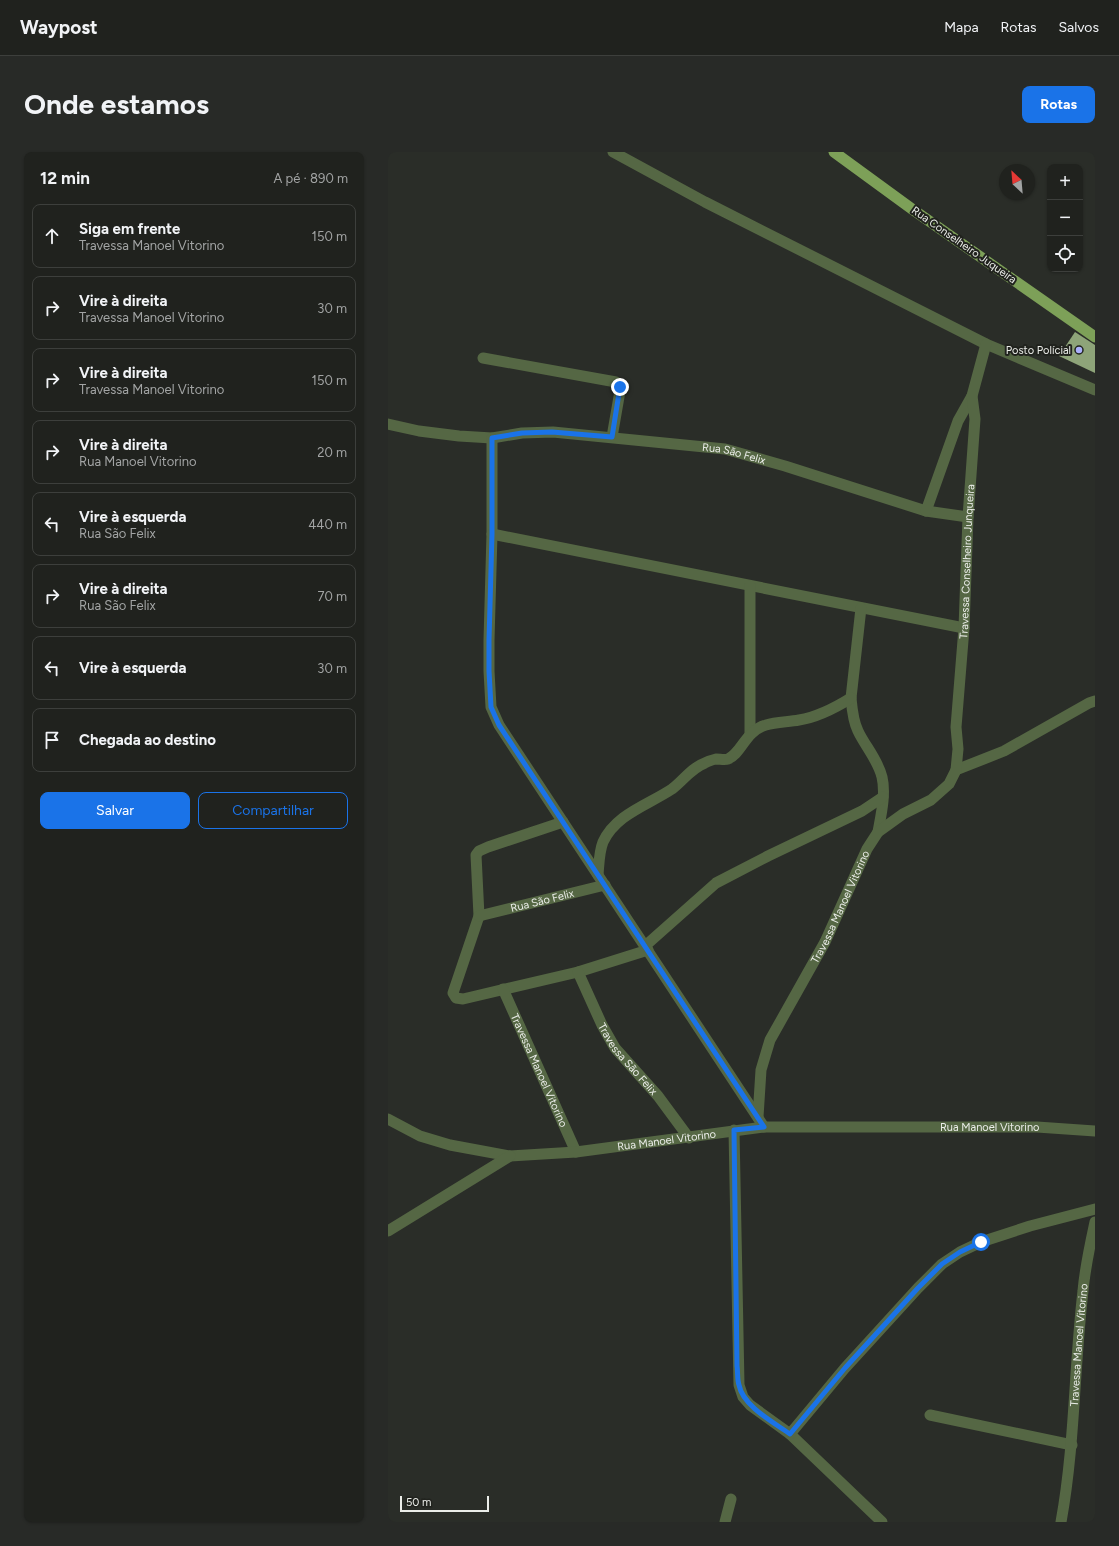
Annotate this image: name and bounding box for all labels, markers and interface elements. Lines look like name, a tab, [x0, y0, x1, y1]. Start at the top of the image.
text: Waypost	[20, 16, 98, 39]
text: Mapa	[944, 19, 979, 36]
text: Rotas	[1001, 19, 1036, 36]
text: Salvos	[1058, 19, 1099, 36]
button: Rotas	[1022, 86, 1095, 123]
text: Onde estamos	[24, 87, 209, 121]
north arrow	[999, 164, 1035, 200]
map controls	[1047, 164, 1083, 272]
button: +	[1047, 164, 1083, 200]
text: 12 min	[40, 168, 90, 188]
text: A pé · 890 m	[274, 171, 348, 186]
button: −	[1047, 200, 1083, 236]
street label: Rua Conselheiro Juqueira	[909, 204, 1019, 286]
text: Siga em frente	[79, 220, 180, 238]
icon: ahead	[41, 225, 63, 247]
text: 150 m	[312, 229, 347, 244]
button: locate	[1047, 236, 1083, 272]
text: Travessa Manoel Vitorino	[79, 238, 224, 253]
text: Vire à direita	[79, 292, 168, 310]
icon: right	[41, 297, 63, 319]
text: 30 m	[317, 301, 347, 316]
text: Travessa Manoel Vitorino	[79, 310, 224, 325]
place label: Posto Polícial	[1006, 344, 1071, 357]
marker: Posto Polícial	[1074, 345, 1084, 355]
text: Vire à direita	[79, 364, 168, 382]
icon: right	[41, 369, 63, 391]
text: 150 m	[312, 373, 347, 388]
route end	[611, 378, 629, 396]
text: Travessa Manoel Vitorino	[79, 382, 224, 397]
text: Vire à direita	[79, 436, 168, 454]
street label: Rua São Felix	[702, 440, 768, 467]
icon: right	[41, 441, 63, 463]
text: 20 m	[317, 445, 347, 460]
text: Rua Manoel Vitorino	[79, 454, 196, 469]
street label: Travessa Conselheiro Junqueira	[957, 484, 977, 639]
text: Vire à esquerda	[79, 508, 186, 526]
icon: left	[41, 513, 63, 535]
text: 440 m	[308, 517, 347, 532]
text: Rua São Felix	[79, 526, 156, 541]
text: Vire à direita	[79, 580, 168, 598]
icon: right	[41, 585, 63, 607]
text: 70 m	[317, 589, 347, 604]
text: Rua São Felix	[79, 598, 156, 613]
icon: left	[41, 657, 63, 679]
text: Vire à esquerda	[79, 659, 186, 677]
text: 30 m	[317, 661, 347, 676]
icon: arrive	[41, 729, 63, 751]
text: Chegada ao destino	[79, 731, 216, 749]
button: Salvar	[40, 792, 190, 829]
button: Compartilhar	[198, 792, 348, 829]
street label: Travessa Manoel Vitorino	[808, 848, 872, 966]
street label: Rua São Felix	[509, 886, 576, 915]
street label: Travessa Manoel Vitorino	[508, 1011, 570, 1129]
street label: Travessa São Felix	[596, 1020, 661, 1098]
street label: Rua Manoel Vitorino	[940, 1121, 1039, 1134]
street label: Rua Manoel Vitorino	[616, 1127, 717, 1153]
route start	[972, 1233, 990, 1251]
street label: Travessa Manoel Vitorino	[1067, 1283, 1090, 1407]
scale bar	[400, 1494, 489, 1513]
text: 50 m	[406, 1496, 431, 1509]

